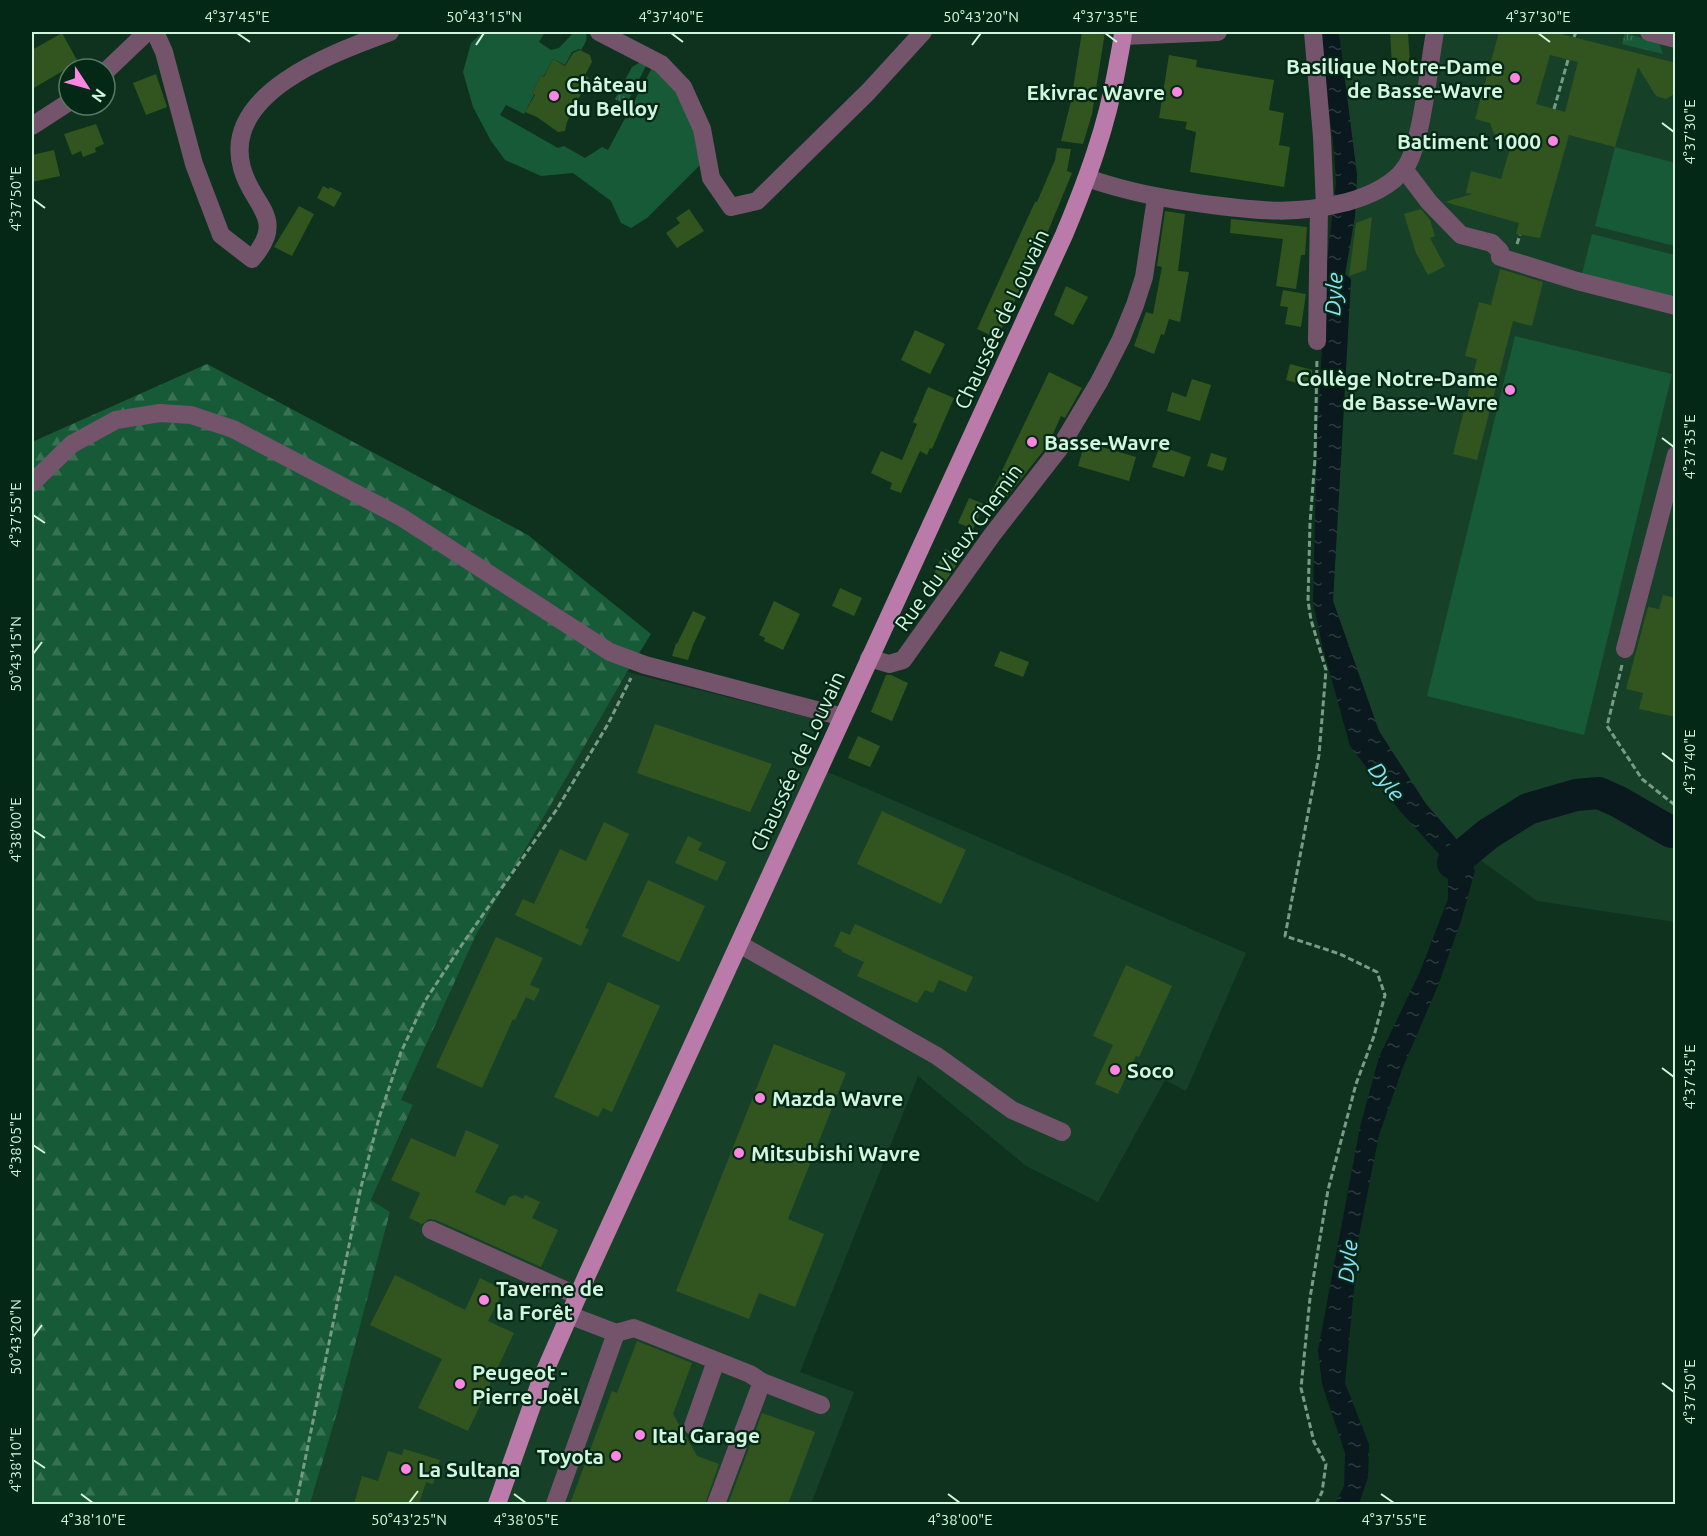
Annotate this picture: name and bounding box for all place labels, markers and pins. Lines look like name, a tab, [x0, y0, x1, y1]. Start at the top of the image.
place label: Basilique Notre-Dame de Basse-Wavre	[1286, 54, 1503, 102]
marker: Basilique Notre-Dame de Basse-Wavre	[1508, 71, 1522, 85]
place label: Château du Belloy	[566, 72, 658, 120]
place label: Ekivrac Wavre	[1027, 80, 1165, 104]
marker: Ekivrac Wavre	[1170, 85, 1184, 99]
marker: Château du Belloy	[547, 89, 561, 103]
place label: Batiment 1000	[1397, 129, 1541, 153]
marker: Batiment 1000	[1546, 134, 1560, 148]
place label: Collège Notre-Dame de Basse-Wavre	[1296, 366, 1498, 414]
marker: Collège Notre-Dame de Basse-Wavre	[1503, 383, 1517, 397]
place label: Basse-Wavre	[1044, 430, 1170, 454]
marker: Basse-Wavre	[1025, 435, 1039, 449]
place label: Soco	[1127, 1058, 1174, 1082]
marker: Soco	[1108, 1063, 1122, 1077]
place label: Mazda Wavre	[772, 1086, 903, 1110]
marker: Mazda Wavre	[753, 1091, 767, 1105]
place label: Mitsubishi Wavre	[751, 1141, 920, 1165]
marker: Mitsubishi Wavre	[732, 1146, 746, 1160]
place label: Taverne de la Forêt	[496, 1276, 604, 1324]
marker: Taverne de la Forêt	[477, 1293, 491, 1307]
place label: Peugeot - Pierre Joël	[472, 1360, 579, 1408]
marker: Peugeot - Pierre Joël	[453, 1377, 467, 1391]
place label: Ital Garage	[652, 1423, 760, 1447]
marker: Ital Garage	[633, 1428, 647, 1442]
place label: Toyota	[537, 1444, 604, 1468]
marker: Toyota	[609, 1449, 623, 1463]
place label: La Sultana	[418, 1457, 521, 1481]
marker: La Sultana	[399, 1462, 413, 1476]

